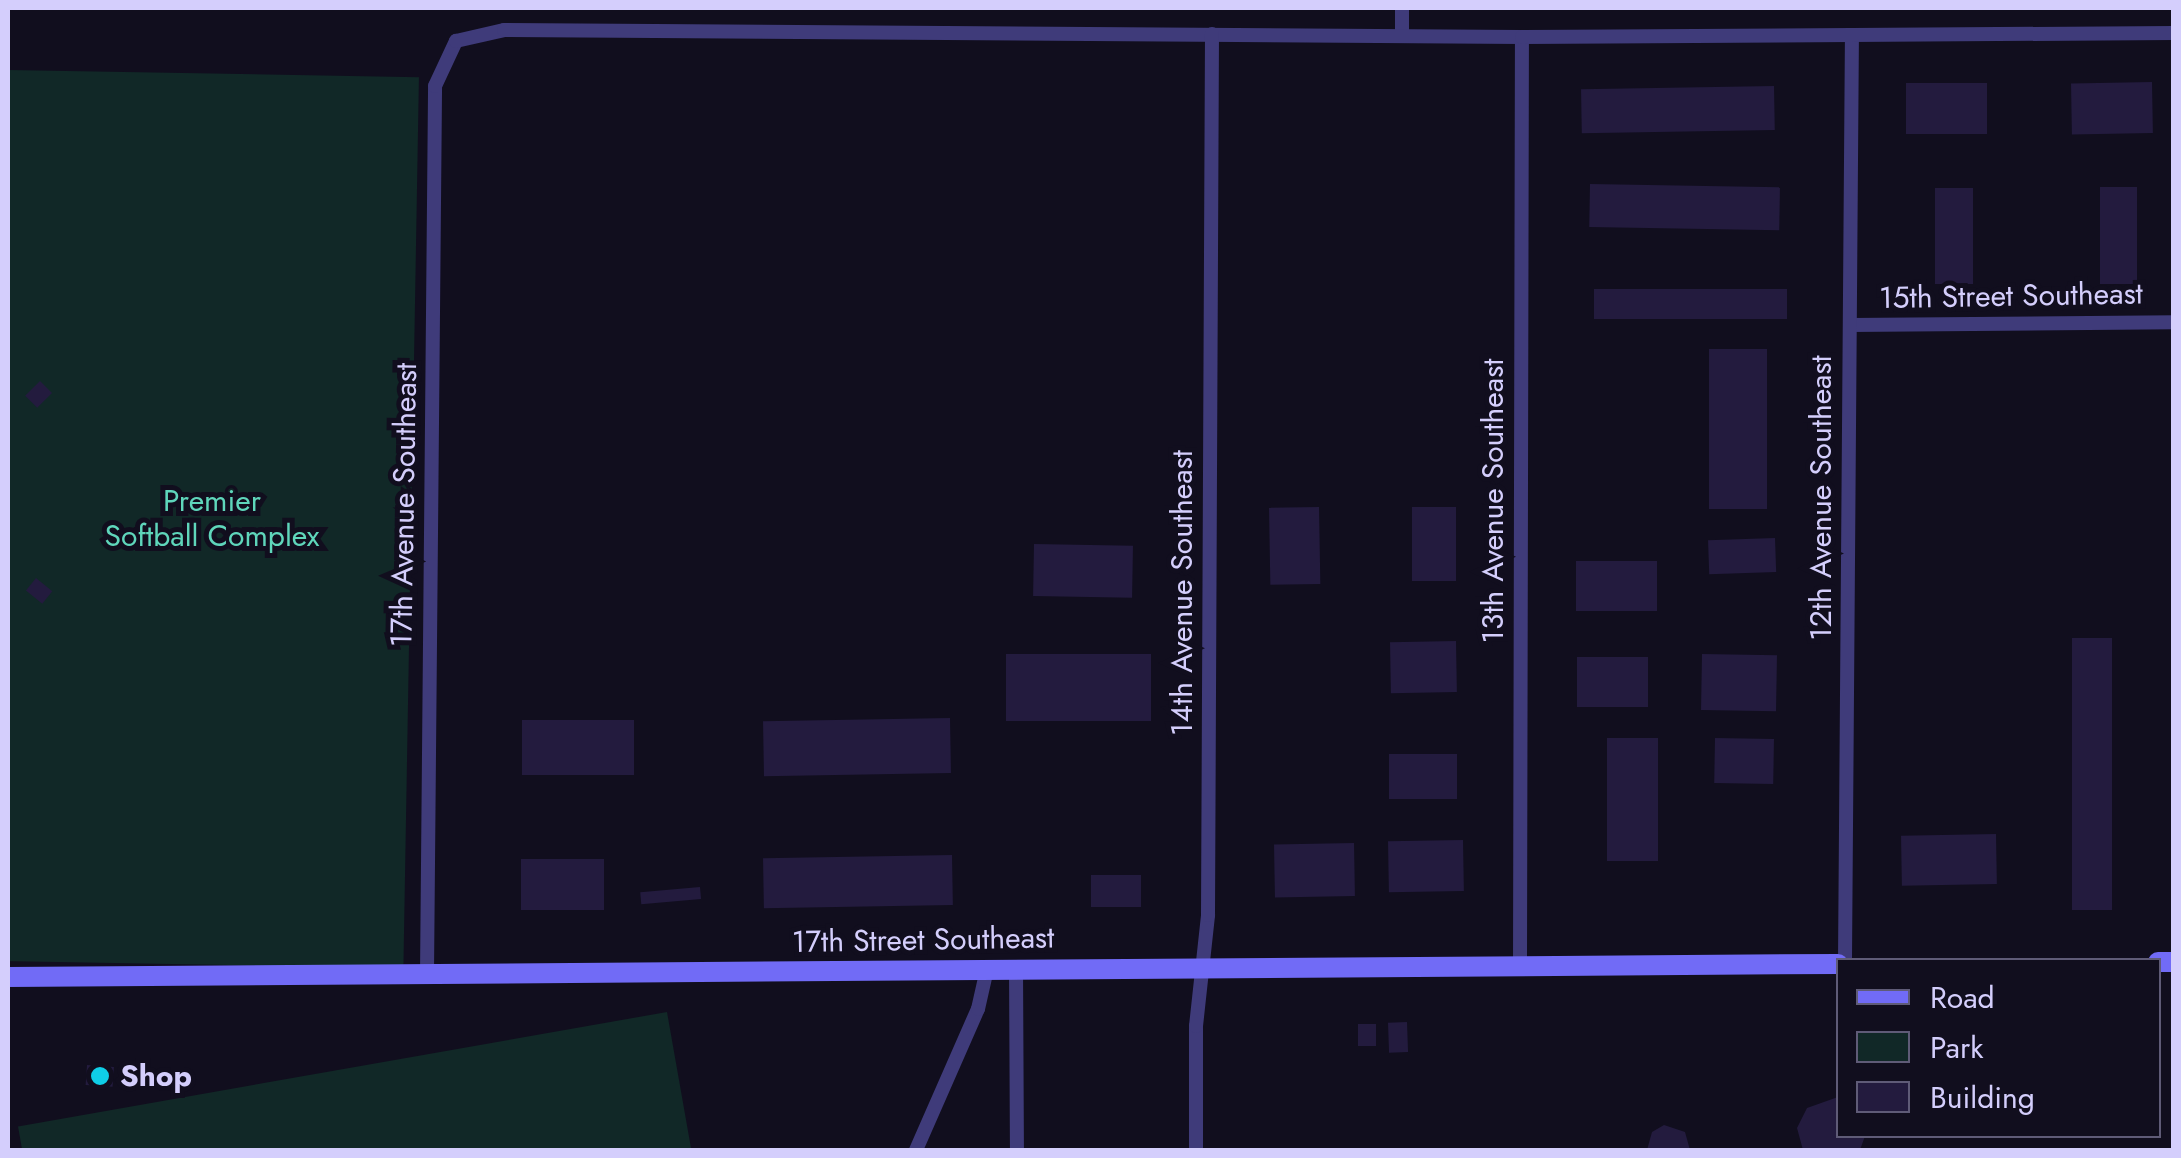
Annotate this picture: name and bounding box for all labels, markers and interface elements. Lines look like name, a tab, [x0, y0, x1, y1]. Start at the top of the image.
street label: 15th Street Southeast	[1879, 276, 2143, 316]
street label: 12th Avenue Southeast	[1803, 355, 1839, 641]
street label: 13th Avenue Southeast	[1475, 359, 1511, 643]
street label: 17th Avenue Southeast	[384, 363, 424, 647]
street label: 14th Avenue Southeast	[1164, 450, 1200, 736]
park label: Premier Softball Complex	[105, 483, 319, 554]
street label: 17th Street Southeast	[791, 920, 1055, 960]
legend	[1836, 958, 2161, 1138]
text: Road	[1930, 976, 1995, 1019]
text: Park	[1930, 1026, 1983, 1069]
place label: Shop	[120, 1058, 192, 1094]
marker: Shop	[89, 1065, 111, 1087]
text: Building	[1930, 1076, 2035, 1119]

